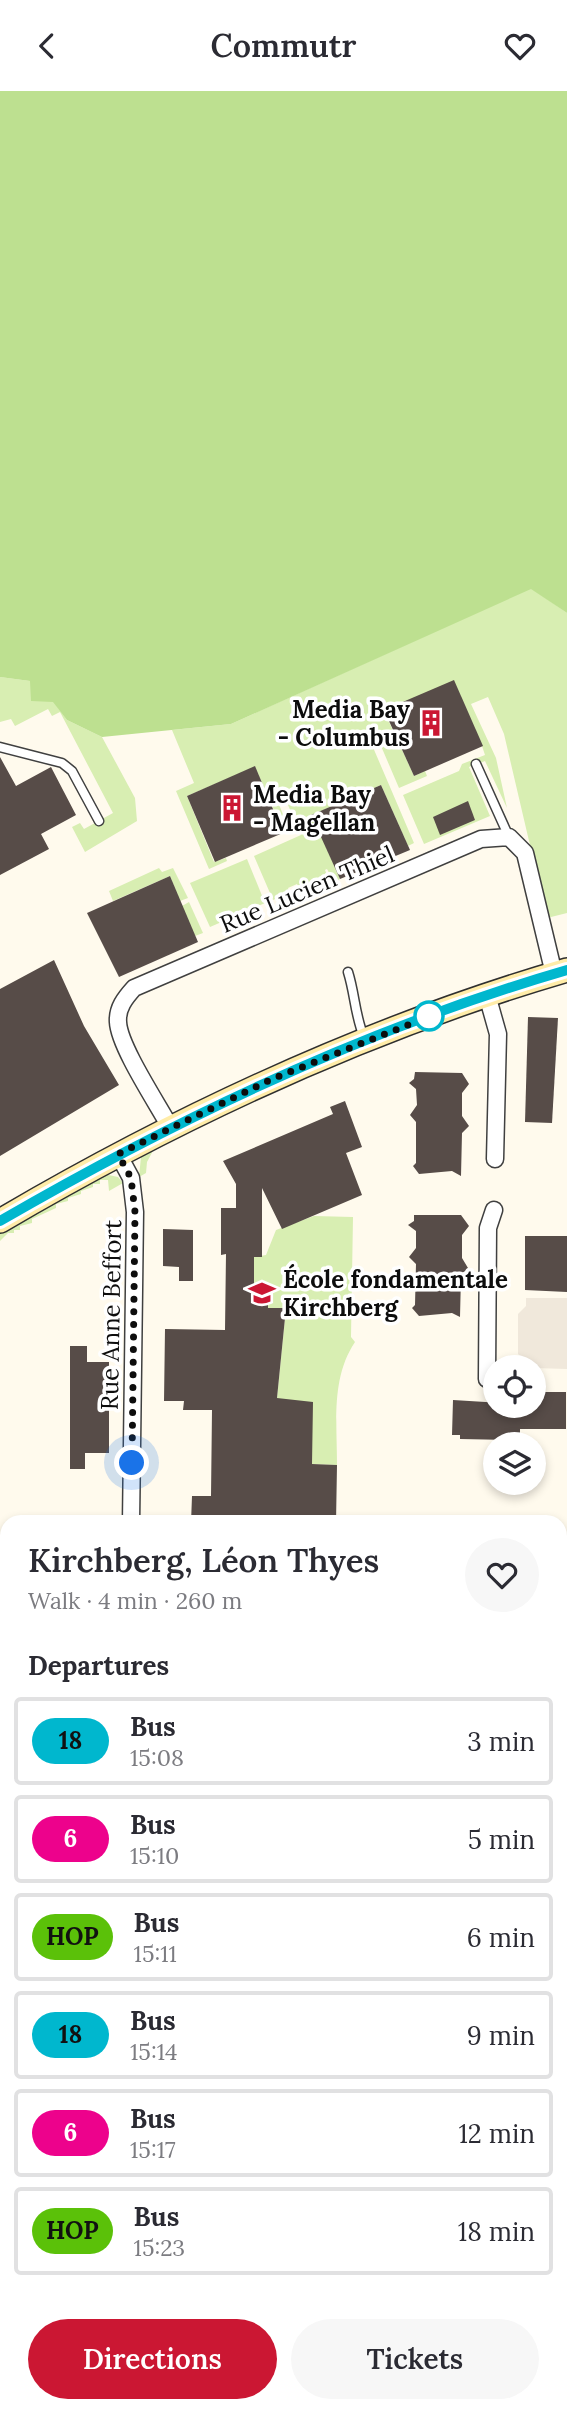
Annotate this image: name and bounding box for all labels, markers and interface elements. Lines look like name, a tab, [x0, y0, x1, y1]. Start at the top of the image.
text: Commutr	[211, 25, 356, 66]
icon: back	[28, 27, 66, 65]
icon: heart	[501, 27, 539, 65]
place label: Media Bay - Columbus	[278, 694, 411, 753]
building icon: Media Bay - Columbus	[416, 708, 446, 738]
place label: Media Bay - Magellan	[253, 779, 375, 838]
building icon: Media Bay - Magellan	[217, 793, 247, 823]
street label: Rue Lucien Thiel	[215, 838, 399, 940]
unlabelled marker	[414, 1001, 444, 1031]
street label: Rue Anne Beffort	[94, 1219, 128, 1410]
place label: École fondamentale Kirchberg	[283, 1263, 508, 1323]
school or university icon: École fondamentale Kirchberg	[247, 1278, 277, 1308]
map controls	[483, 1355, 546, 1495]
button: locate	[483, 1355, 546, 1418]
button: layers	[483, 1432, 546, 1495]
your location	[114, 1445, 149, 1480]
button: heart	[465, 1538, 539, 1612]
text: Kirchberg, Léon Thyes	[28, 1539, 379, 1581]
text: Walk · 4 min · 260 m	[28, 1586, 242, 1615]
text: Departures	[28, 1649, 169, 1682]
text: Bus	[130, 1710, 176, 1743]
text: 18	[59, 1725, 82, 1756]
text: 3 min	[467, 1725, 535, 1758]
text: 15:08	[130, 1743, 184, 1772]
text: Bus	[130, 1808, 176, 1841]
text: 6	[64, 1823, 77, 1854]
text: 5 min	[468, 1823, 535, 1856]
text: 15:10	[130, 1841, 179, 1870]
text: Bus	[134, 1906, 179, 1939]
text: HOP	[46, 1921, 99, 1952]
text: 6 min	[467, 1921, 535, 1954]
text: 15:11	[134, 1939, 177, 1968]
text: Bus	[130, 2004, 176, 2037]
text: 18	[59, 2019, 82, 2050]
text: 9 min	[467, 2019, 535, 2052]
text: 15:14	[130, 2037, 178, 2066]
text: Bus	[130, 2102, 176, 2135]
text: 6	[64, 2117, 77, 2148]
text: 12 min	[458, 2117, 535, 2150]
text: 15:17	[130, 2135, 176, 2164]
text: Bus	[134, 2200, 179, 2233]
text: HOP	[46, 2215, 99, 2246]
text: 18 min	[458, 2215, 535, 2248]
text: 15:23	[134, 2233, 185, 2262]
button: Directions	[28, 2319, 277, 2399]
button: Tickets	[291, 2319, 539, 2399]

